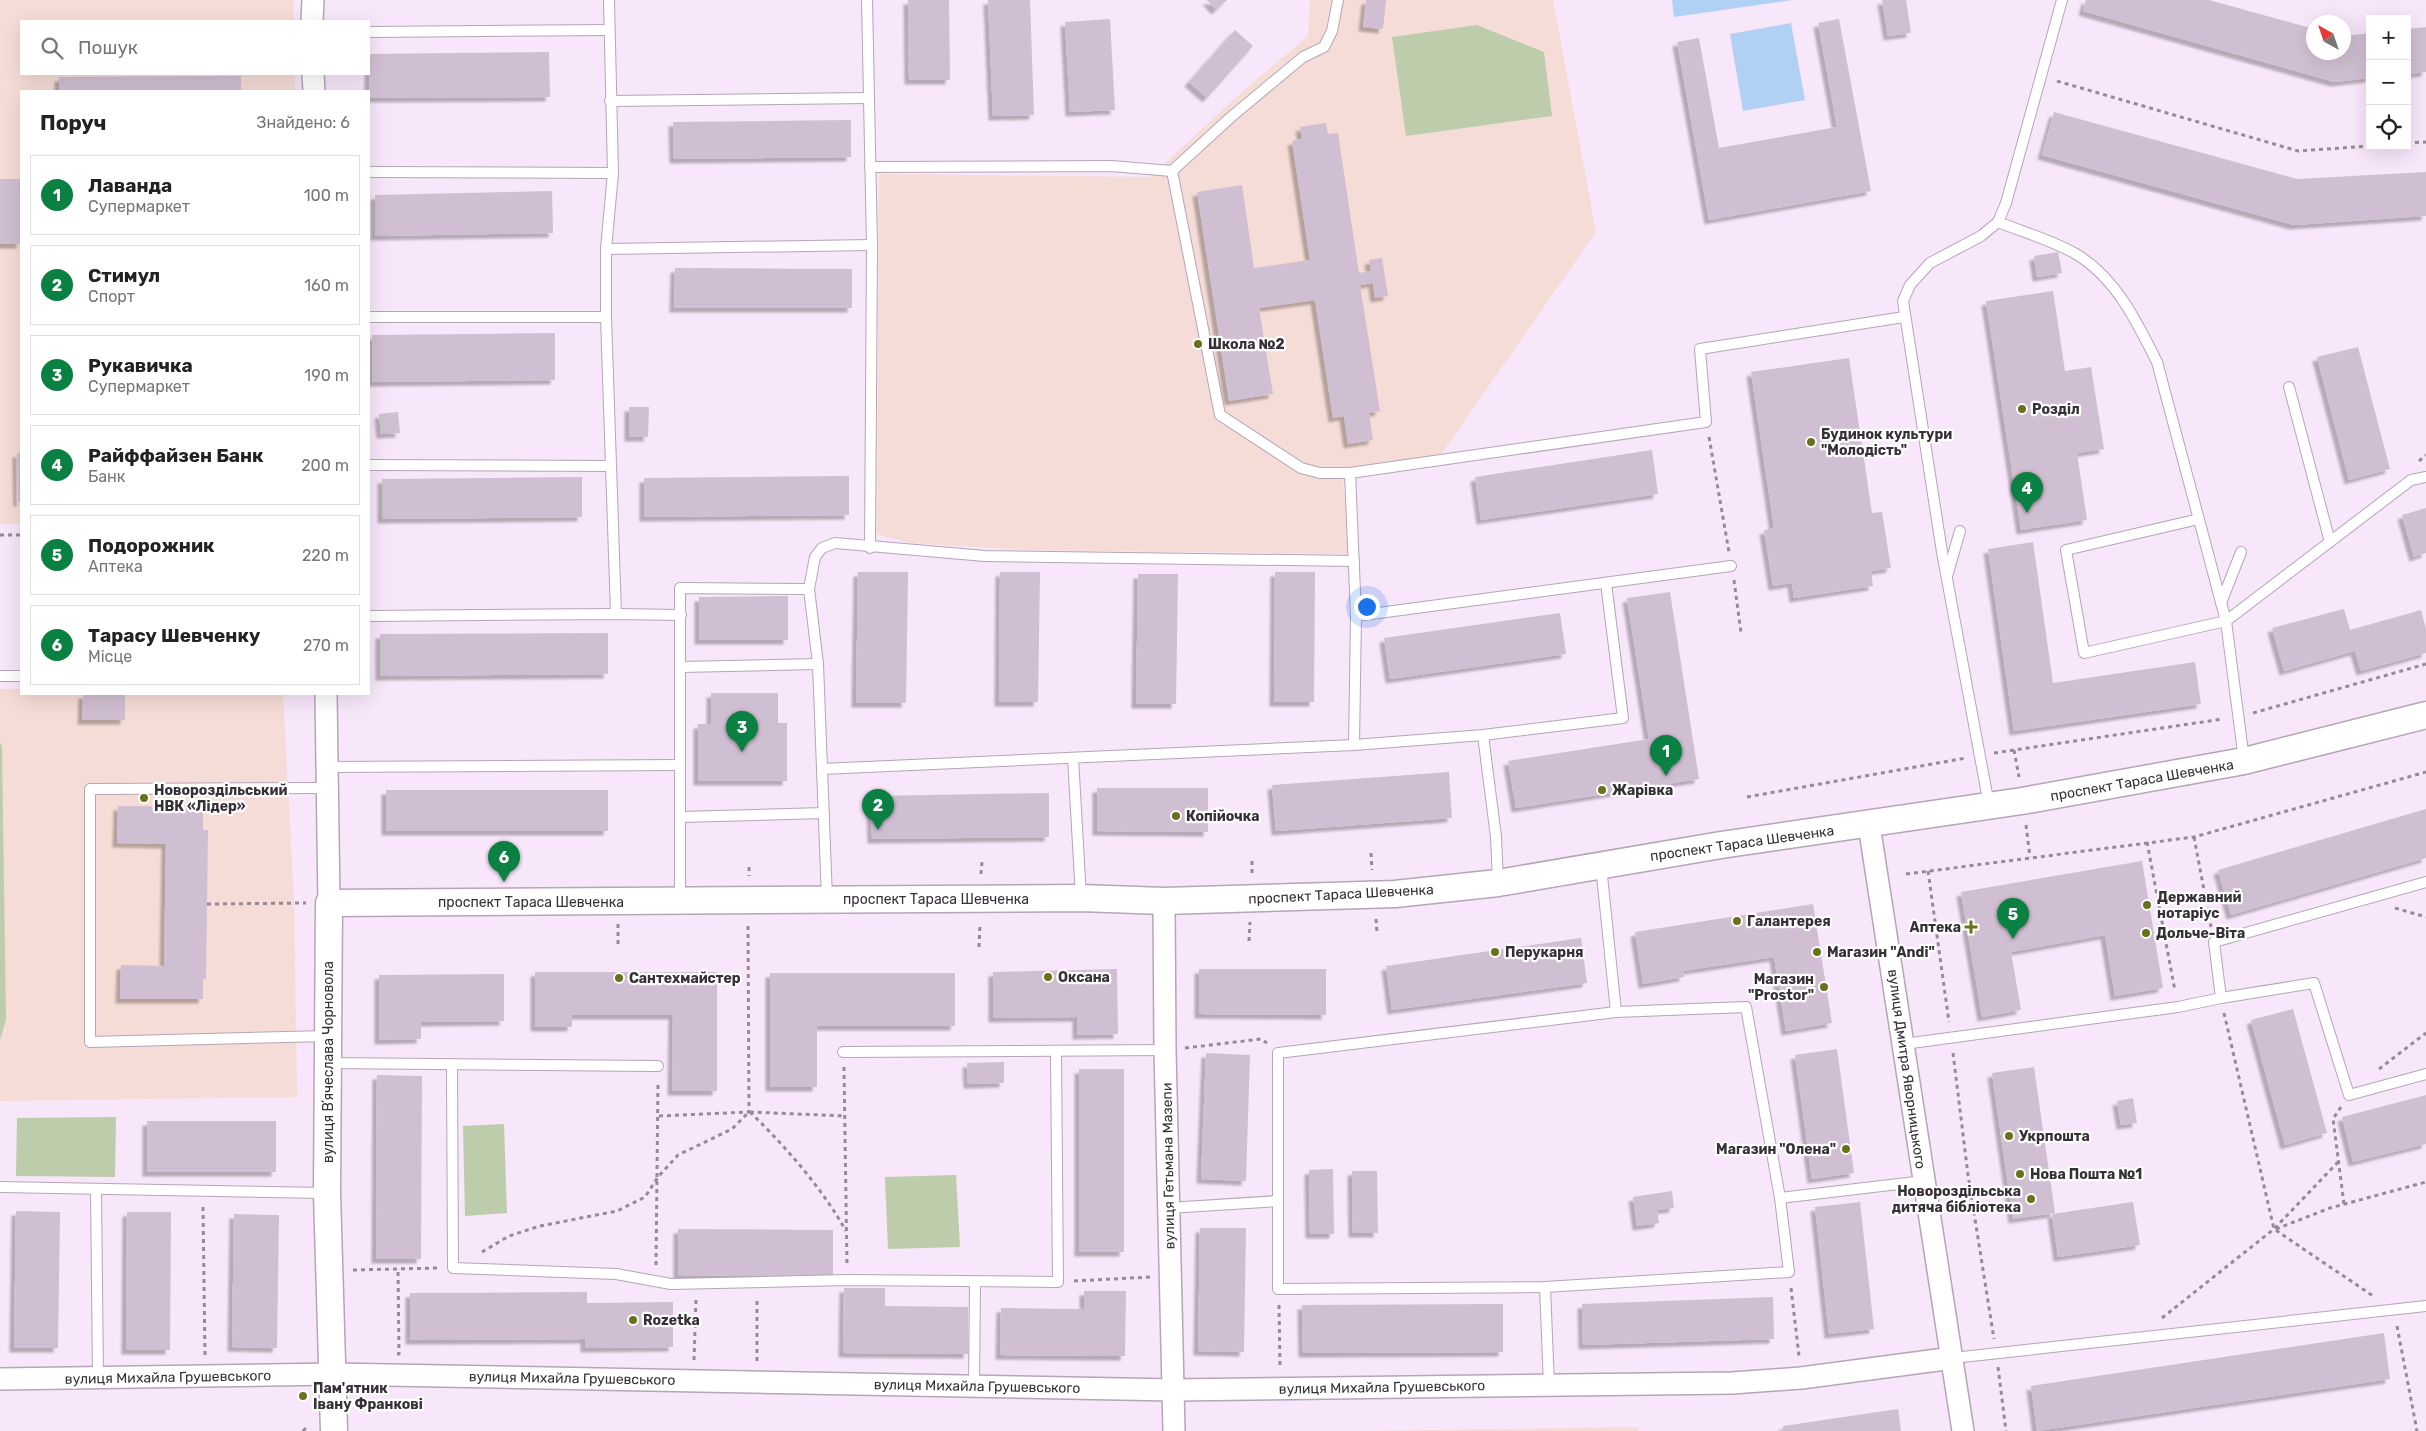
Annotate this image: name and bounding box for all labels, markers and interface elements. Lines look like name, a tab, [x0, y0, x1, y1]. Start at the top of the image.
north arrow	[2306, 15, 2351, 60]
map controls	[2366, 15, 2411, 150]
button: +	[2366, 15, 2411, 60]
search box	[20, 20, 370, 75]
icon: search	[38, 34, 66, 62]
text: Пошук	[78, 36, 138, 59]
button: −	[2366, 60, 2411, 105]
button: locate	[2366, 105, 2411, 150]
text: Поруч	[40, 110, 106, 135]
text: Знайдено: 6	[257, 113, 350, 132]
text: Лаванда	[88, 174, 172, 197]
text: 1	[53, 186, 61, 205]
text: 100 m	[304, 186, 349, 205]
text: Супермаркет	[88, 197, 190, 216]
text: Стимул	[88, 264, 160, 287]
text: 2	[52, 276, 62, 295]
text: 160 m	[304, 276, 349, 295]
text: Спорт	[88, 287, 135, 306]
place label: Школа №2	[1208, 336, 1285, 353]
marker: Школа №2	[1192, 338, 1204, 350]
text: Рукавичка	[88, 354, 193, 377]
text: 3	[52, 366, 62, 385]
text: 190 m	[304, 366, 349, 385]
text: Супермаркет	[88, 377, 190, 396]
place label: Розділ	[2032, 401, 2080, 418]
marker: Розділ	[2016, 403, 2028, 415]
place label: Будинок культури "Молодість"	[1821, 426, 1952, 459]
marker: Будинок культури "Молодість"	[1805, 436, 1817, 448]
text: Райффайзен Банк	[88, 444, 264, 467]
text: 4	[52, 456, 62, 475]
text: 200 m	[301, 456, 349, 475]
text: Банк	[88, 467, 125, 486]
pin: 4	[2011, 472, 2043, 513]
text: Подорожник	[88, 534, 215, 557]
text: 5	[52, 546, 62, 565]
text: 220 m	[302, 546, 349, 565]
text: Аптека	[88, 557, 143, 576]
your location	[1354, 594, 1380, 620]
text: Тарасу Шевченку	[88, 624, 260, 647]
text: 6	[52, 636, 62, 655]
text: 270 m	[303, 636, 349, 655]
text: Місце	[88, 647, 132, 666]
pin: 3	[726, 711, 758, 752]
pin: 1	[1650, 735, 1682, 776]
street label: проспект Тараса Шевченка	[2049, 756, 2235, 805]
place label: Новороздільський НВК «Лідер»	[154, 782, 287, 815]
place label: Жарівка	[1612, 782, 1673, 799]
marker: Жарівка	[1596, 784, 1608, 796]
pin: 2	[862, 789, 894, 830]
marker: Новороздільський НВК «Лідер»	[138, 792, 150, 804]
place label: Копійочка	[1186, 808, 1260, 825]
marker: Копійочка	[1170, 810, 1182, 822]
street label: проспект Тараса Шевченка	[1649, 822, 1835, 865]
pin: 6	[488, 841, 520, 882]
street label: проспект Тараса Шевченка	[1248, 881, 1434, 908]
place label: Державний нотаріус	[2157, 889, 2242, 922]
street label: проспект Тараса Шевченка	[843, 891, 1029, 908]
street label: проспект Тараса Шевченка	[438, 894, 624, 911]
pin: 5	[1997, 898, 2029, 939]
marker: Державний нотаріус	[2141, 899, 2153, 911]
place label: Галантерея	[1747, 913, 1831, 930]
marker: Галантерея	[1731, 915, 1743, 927]
place label: Аптека	[1909, 919, 1961, 936]
marker: Аптека	[1965, 921, 1977, 933]
place label: Дольче-Віта	[2156, 925, 2245, 942]
marker: Дольче-Віта	[2140, 927, 2152, 939]
place label: Перукарня	[1505, 944, 1584, 961]
place label: Магазин "Andi"	[1827, 944, 1935, 961]
marker: Перукарня	[1489, 946, 1501, 958]
marker: Магазин "Andi"	[1811, 946, 1823, 958]
street label: вулиця Вʼячеслава Чорновола	[320, 961, 337, 1163]
street label: вулиця Дмитра Яворницького	[1884, 968, 1929, 1170]
place label: Оксана	[1058, 969, 1110, 986]
place label: Сантехмайстер	[629, 970, 741, 987]
marker: Оксана	[1042, 971, 1054, 983]
place label: Магазин "Prostor"	[1748, 971, 1814, 1004]
marker: Сантехмайстер	[613, 972, 625, 984]
marker: Магазин "Prostor"	[1818, 981, 1830, 993]
street label: вулиця Гетьмана Мазепи	[1159, 1083, 1178, 1249]
place label: Укрпошта	[2019, 1128, 2090, 1145]
marker: Укрпошта	[2003, 1130, 2015, 1142]
place label: Магазин "Олена"	[1716, 1141, 1836, 1158]
marker: Магазин "Олена"	[1840, 1143, 1852, 1155]
place label: Нова Пошта №1	[2030, 1166, 2142, 1183]
marker: Нова Пошта №1	[2014, 1168, 2026, 1180]
place label: Новороздільська дитяча бібліотека	[1892, 1183, 2021, 1216]
marker: Новороздільська дитяча бібліотека	[2025, 1193, 2037, 1205]
place label: Rozetka	[643, 1312, 700, 1329]
marker: Rozetka	[627, 1314, 639, 1326]
street label: вулиця Михайла Грушевського	[65, 1367, 271, 1388]
street label: вулиця Михайла Грушевського	[469, 1368, 675, 1389]
street label: вулиця Михайла Грушевського	[874, 1376, 1080, 1397]
street label: вулиця Михайла Грушевського	[1279, 1377, 1485, 1398]
place label: Пам'ятник Івану Франкові	[313, 1380, 423, 1413]
marker: Пам'ятник Івану Франкові	[297, 1390, 309, 1402]

